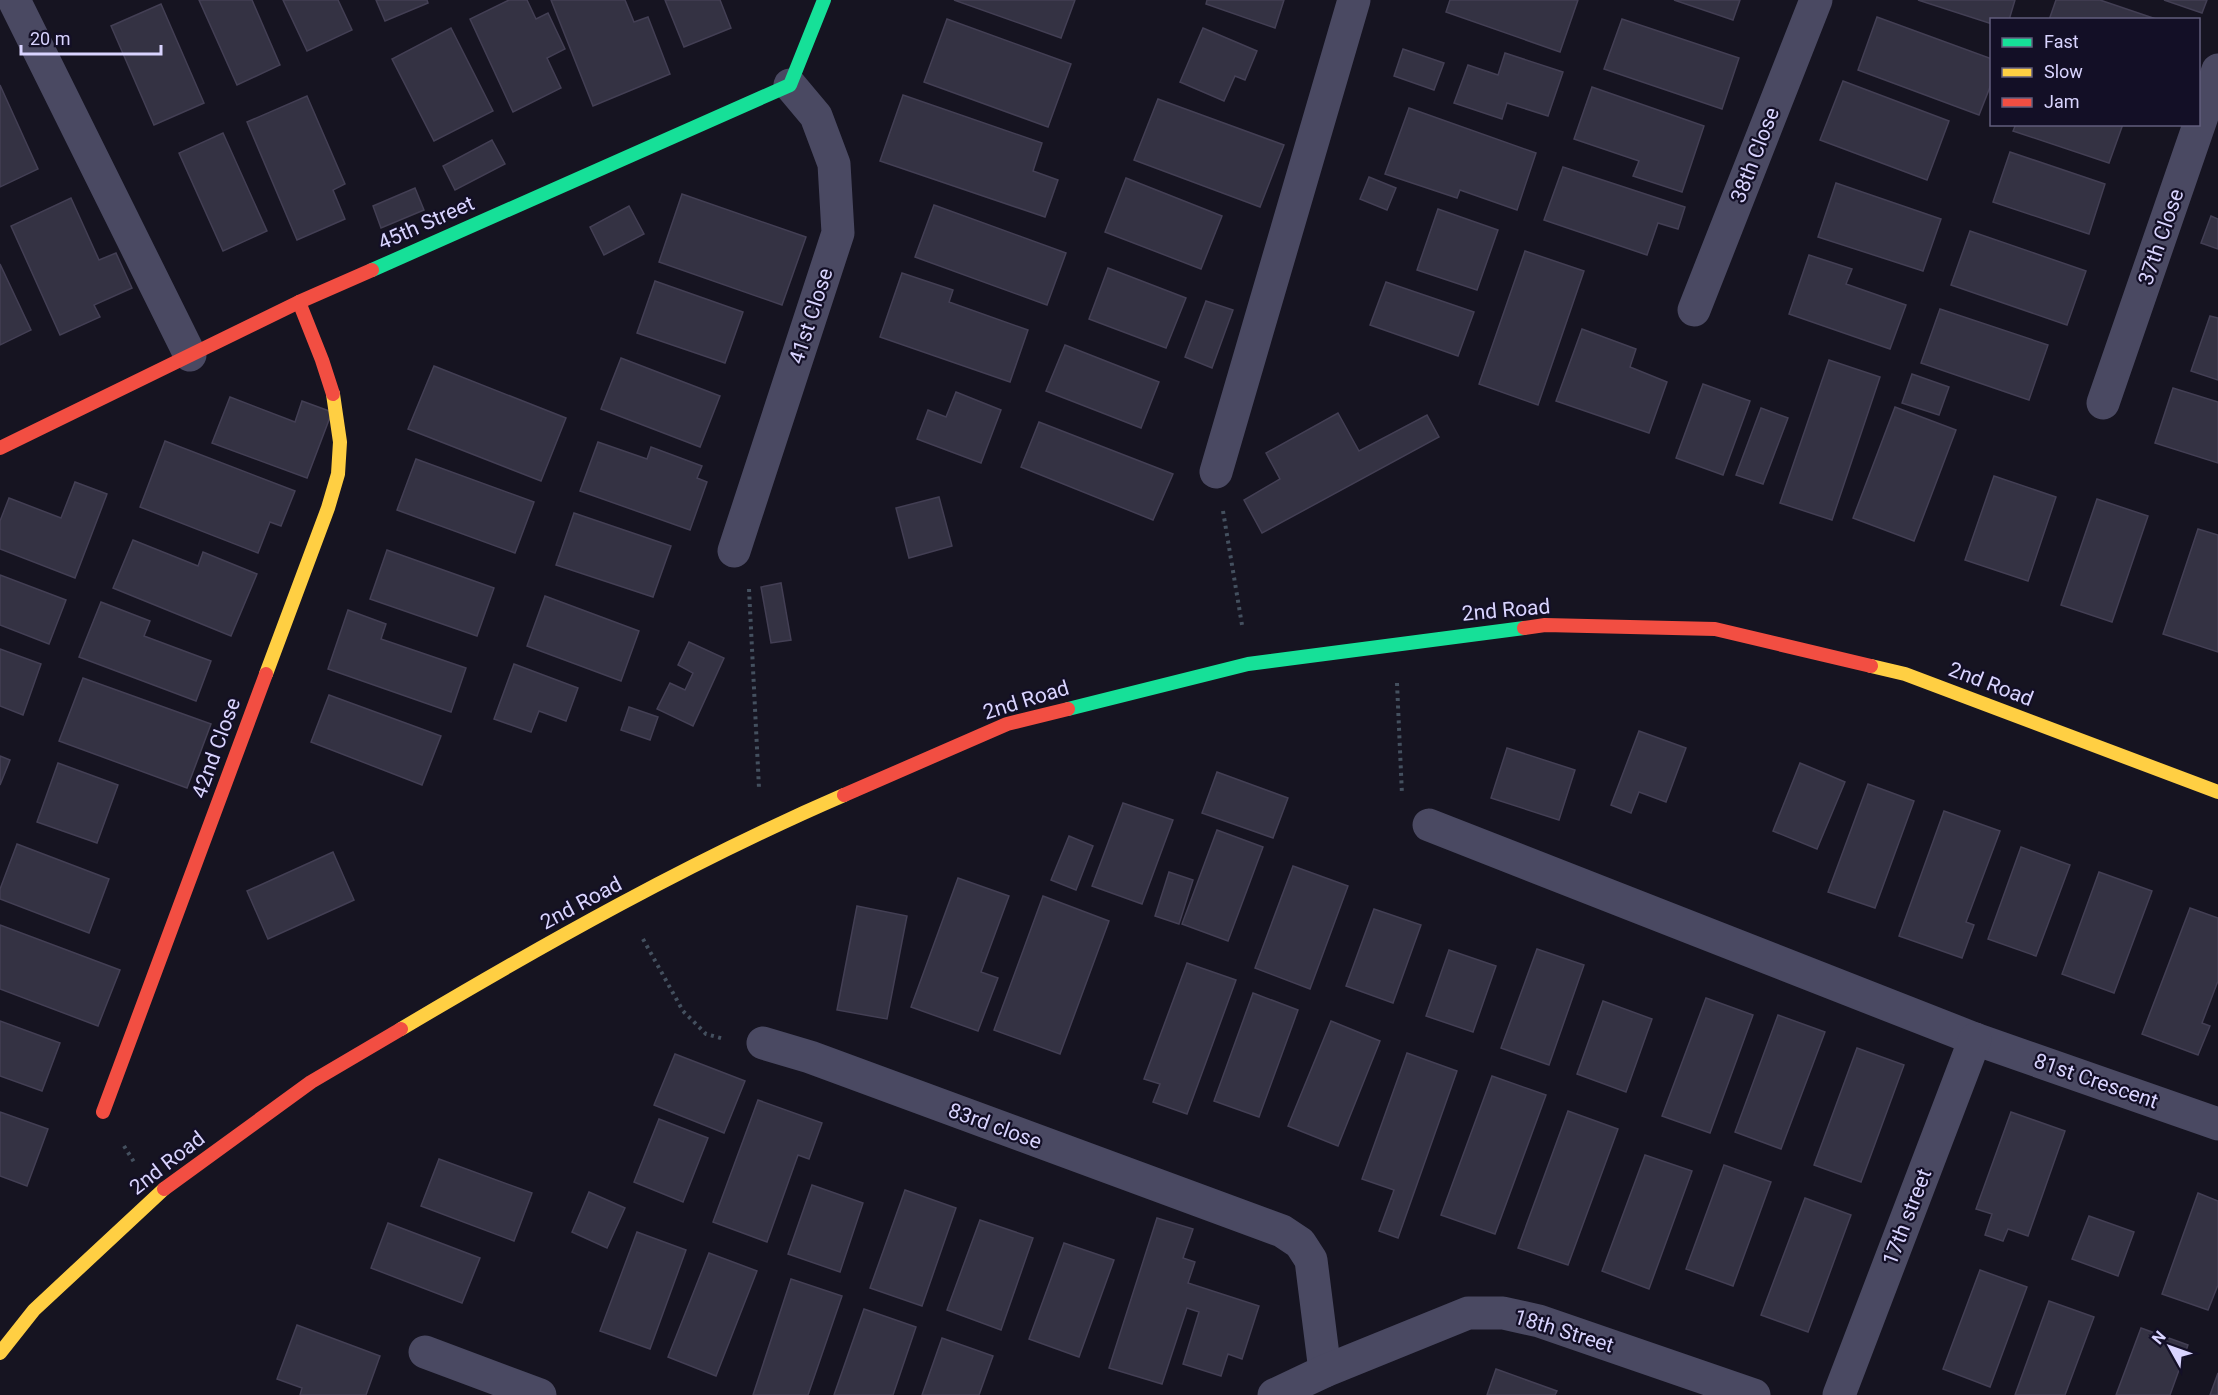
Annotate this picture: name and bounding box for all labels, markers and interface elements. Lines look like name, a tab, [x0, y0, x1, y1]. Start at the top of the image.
scale bar	[21, 18, 160, 56]
legend	[1990, 18, 2200, 126]
text: 20 m	[30, 28, 70, 49]
text: Fast	[2044, 31, 2079, 52]
text: Slow	[2044, 61, 2083, 82]
text: Jam	[2044, 91, 2080, 112]
street label: 38th Close	[1726, 104, 1784, 206]
street label: 37th Close	[2133, 186, 2189, 288]
street label: 45th Street	[374, 191, 478, 255]
street label: 41st Close	[784, 265, 838, 367]
street label: 2nd Road	[1461, 594, 1551, 626]
street label: 2nd Road	[1945, 657, 2037, 711]
street label: 2nd Road	[980, 676, 1072, 724]
street label: 42nd Close	[187, 695, 245, 801]
street label: 2nd Road	[536, 872, 626, 934]
street label: 81st Crescent	[2031, 1049, 2161, 1113]
street label: 83rd close	[945, 1098, 1045, 1154]
street label: 2nd Road	[125, 1126, 209, 1200]
street label: 17th street	[1878, 1165, 1936, 1268]
street label: 18th Street	[1511, 1305, 1617, 1358]
north arrow	[2140, 1317, 2200, 1377]
text: N	[2148, 1327, 2170, 1348]

